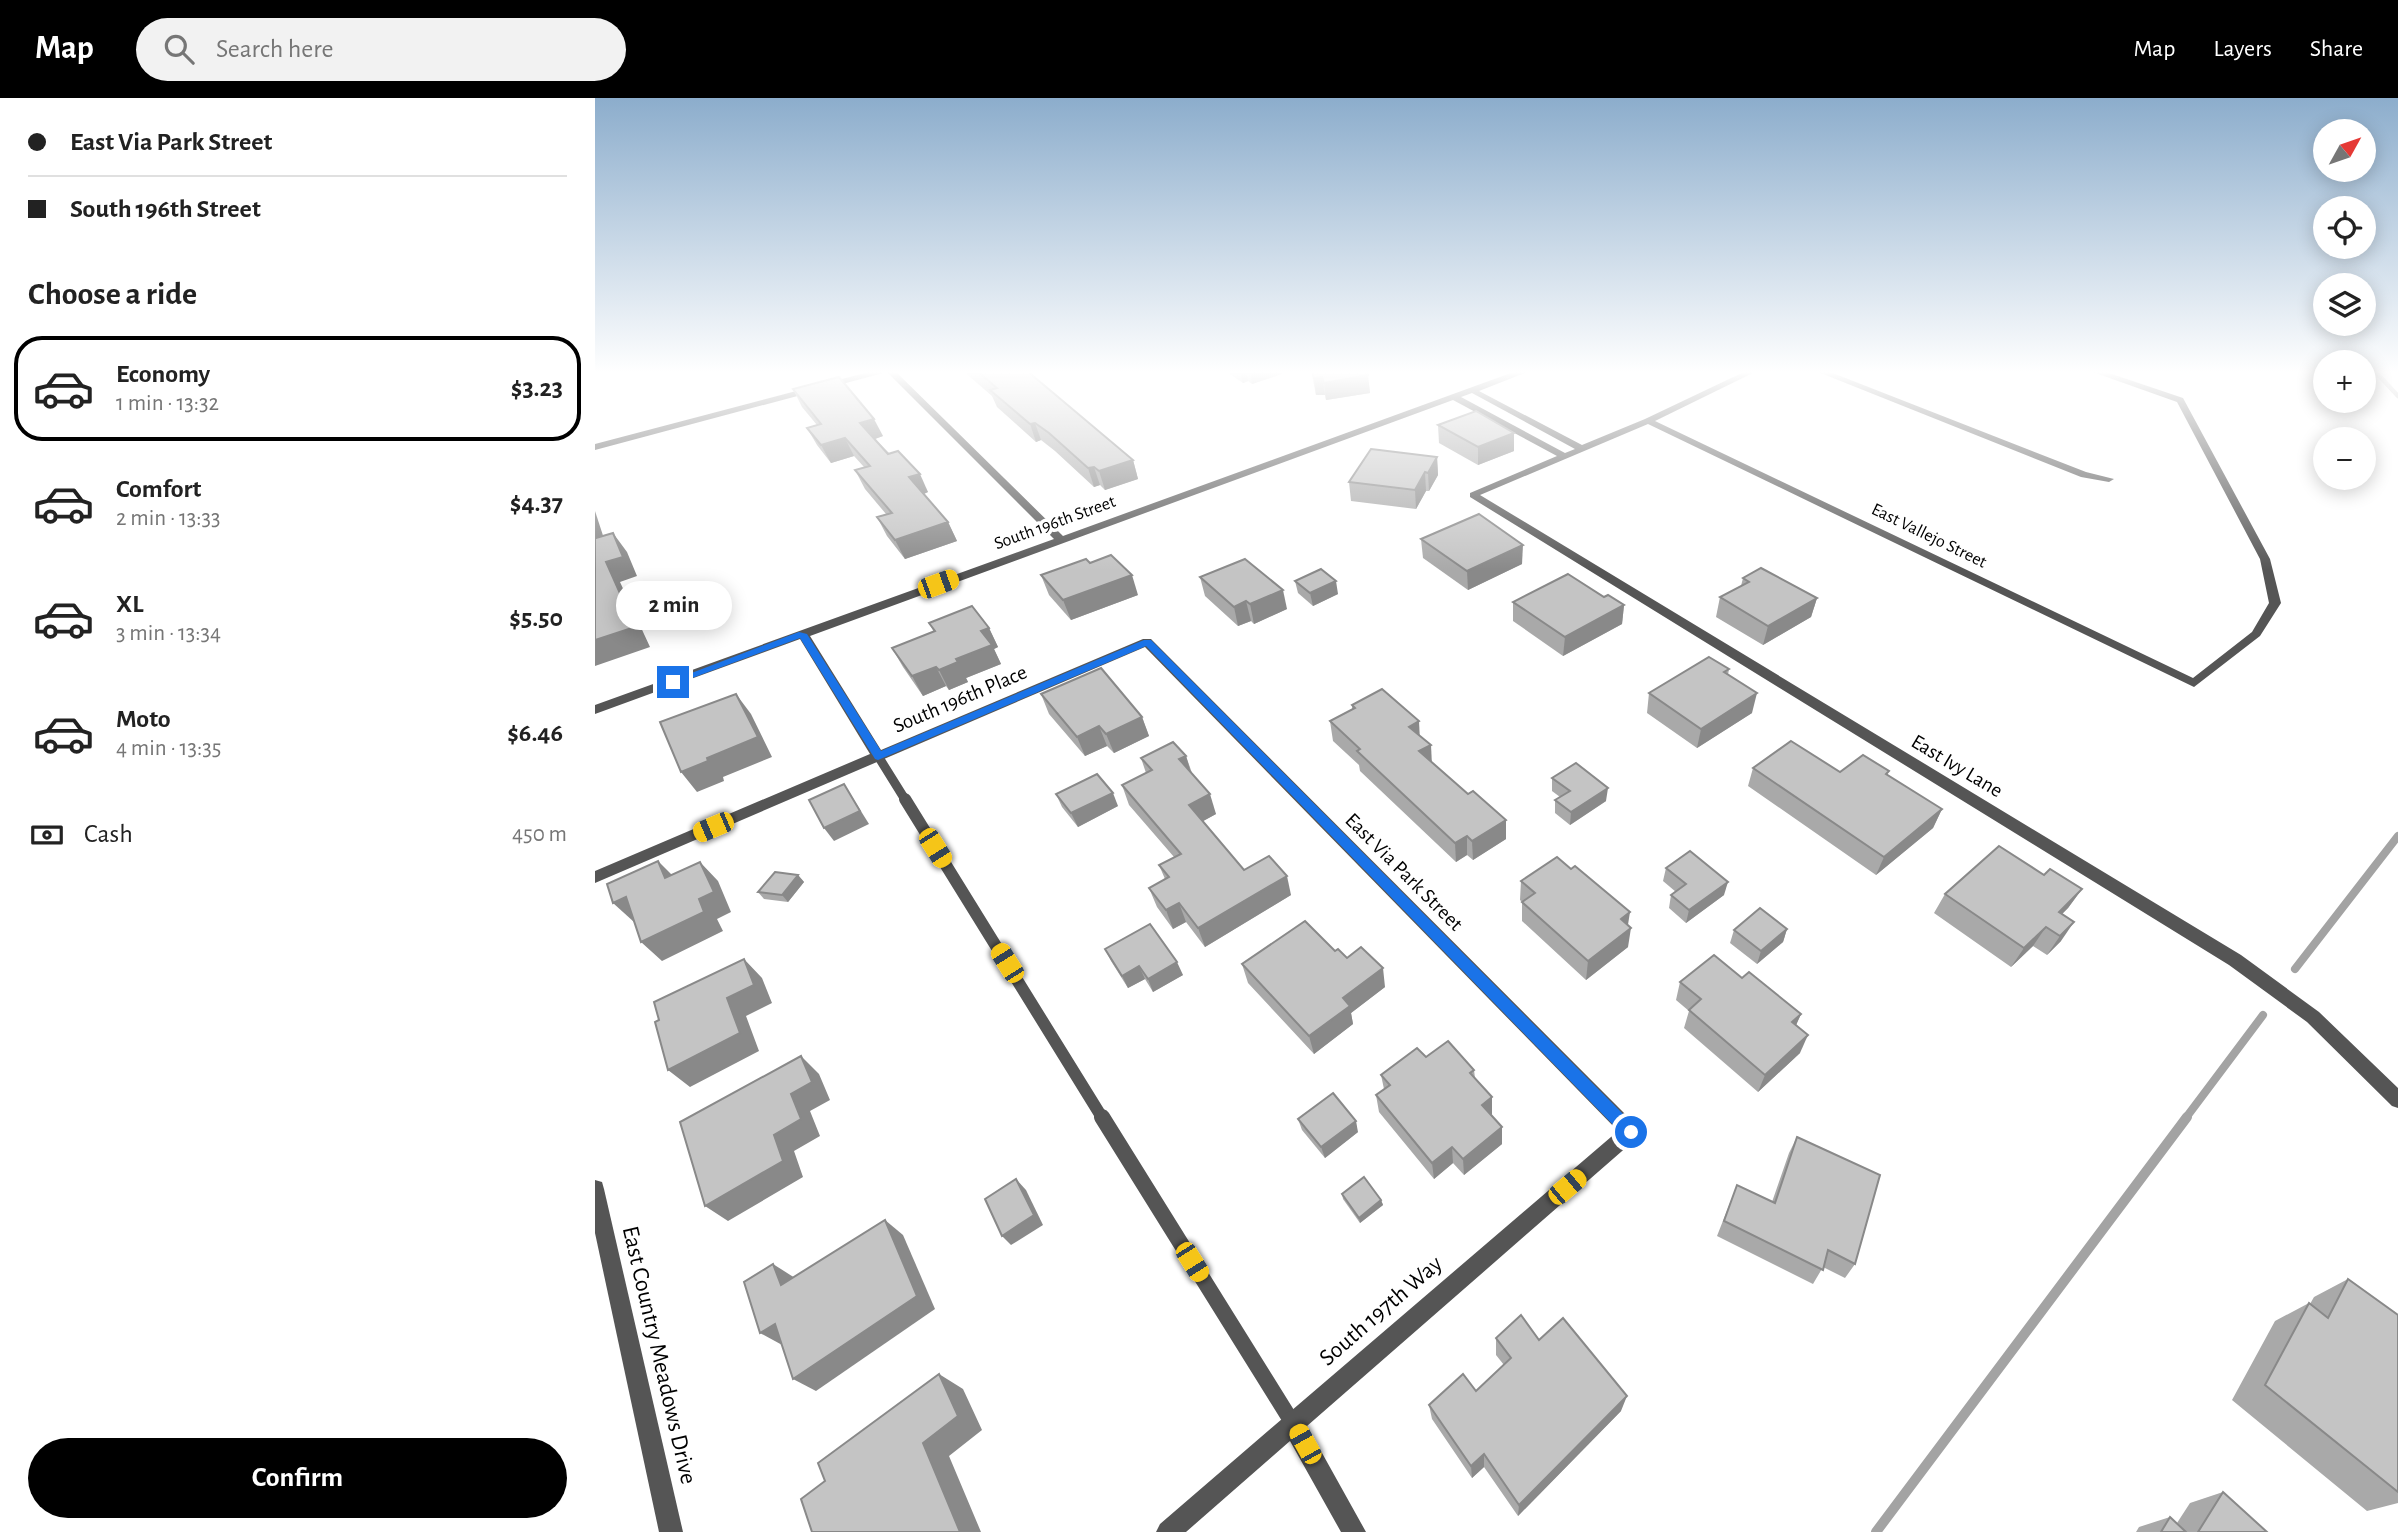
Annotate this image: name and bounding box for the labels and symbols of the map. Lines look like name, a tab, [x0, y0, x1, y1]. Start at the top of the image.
north arrow	[2313, 119, 2377, 182]
street label: South 196th Street	[992, 493, 1118, 553]
street label: East Vallejo Street	[1869, 500, 1990, 572]
car	[915, 567, 962, 601]
callout: 2 min	[615, 580, 731, 630]
street label: South 196th Place	[890, 661, 1030, 737]
route end	[657, 666, 689, 698]
street label: East Ivy Lane	[1908, 731, 2006, 801]
car	[690, 809, 737, 845]
street label: East Via Park Street	[1341, 809, 1467, 935]
car	[915, 825, 956, 871]
car	[987, 940, 1028, 986]
route start	[1615, 1116, 1647, 1148]
car	[1545, 1165, 1590, 1209]
street label: East Country Meadows Drive	[618, 1224, 700, 1486]
car	[1172, 1239, 1213, 1285]
street label: South 197th Way	[1315, 1251, 1447, 1371]
car	[1286, 1421, 1325, 1467]

